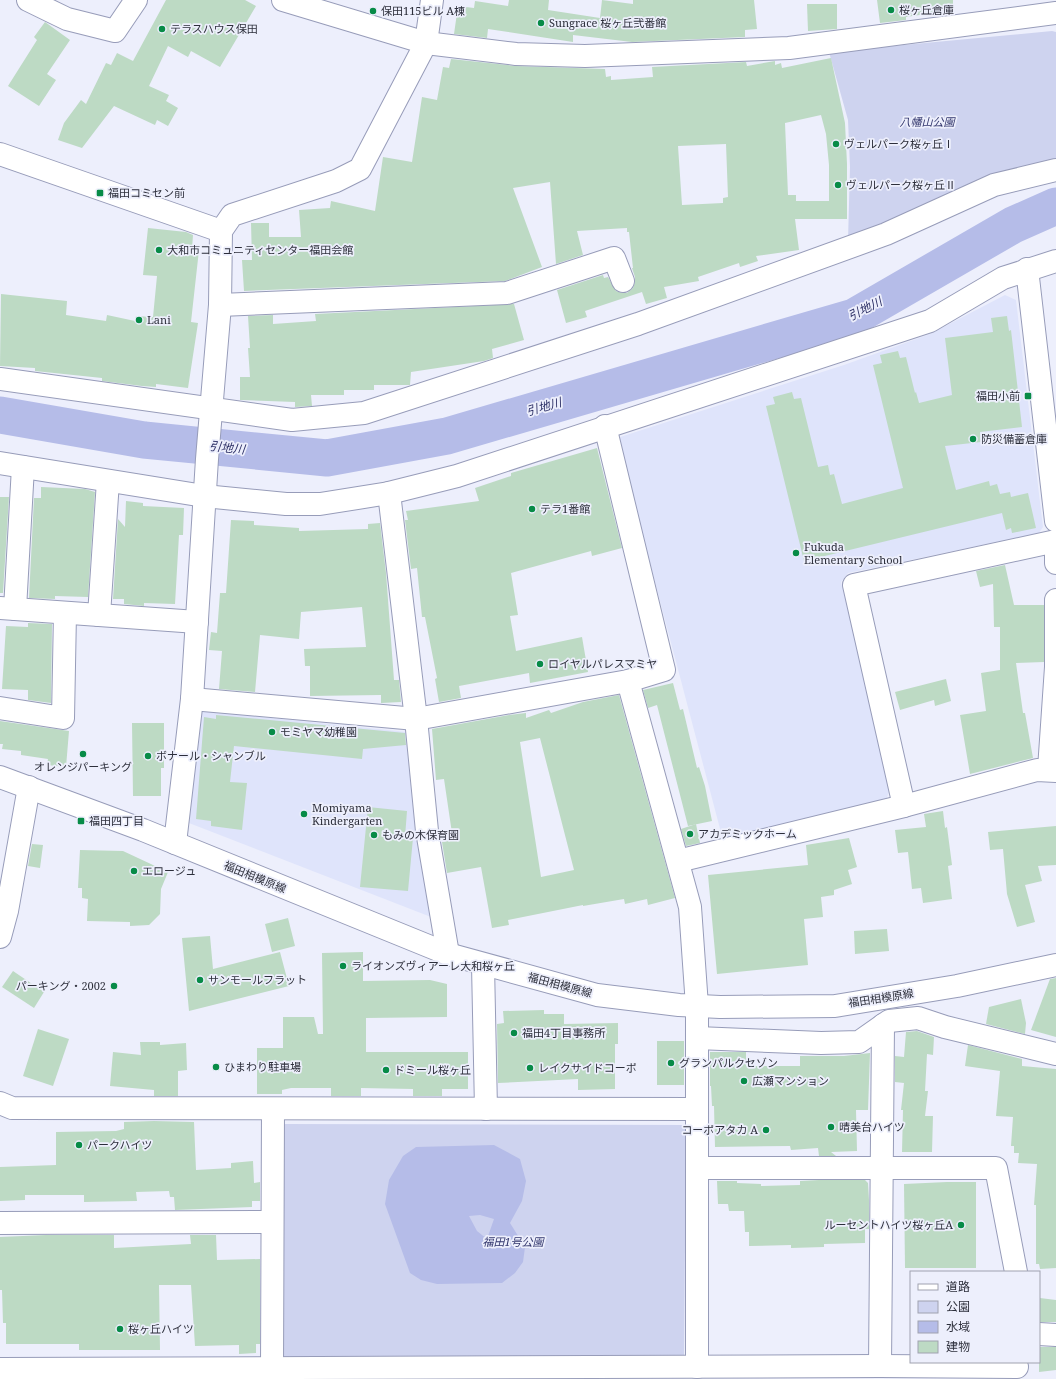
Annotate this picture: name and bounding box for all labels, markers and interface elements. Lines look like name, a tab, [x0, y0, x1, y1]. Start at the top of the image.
place label: 桜ヶ丘倉庫	[899, 2, 954, 17]
place label: 保田115ビル A棟	[381, 3, 465, 18]
marker: 桜ヶ丘倉庫	[886, 5, 896, 15]
marker: 保田115ビル A棟	[368, 6, 378, 16]
place label: Sungrace 桜ヶ丘弐番館	[549, 15, 666, 30]
marker: Sungrace 桜ヶ丘弐番館	[536, 18, 546, 28]
place label: テラスハウス保田	[170, 21, 258, 36]
marker: テラスハウス保田	[157, 24, 167, 34]
park label: 八幡山公園	[900, 114, 956, 129]
place label: ヴェルパーク桜ヶ丘Ⅰ	[844, 136, 954, 151]
marker: ヴェルパーク桜ヶ丘Ⅰ	[831, 139, 841, 149]
place label: ヴェルパーク桜ヶ丘Ⅱ	[846, 177, 956, 192]
marker: ヴェルパーク桜ヶ丘Ⅱ	[833, 180, 843, 190]
place label: 福田コミセン前	[108, 185, 185, 200]
marker: 福田コミセン前	[95, 188, 105, 198]
place label: 大和市コミュニティセンター福田会館	[167, 242, 353, 257]
marker: 大和市コミュニティセンター福田会館	[154, 245, 164, 255]
water label: 引地川	[845, 292, 886, 324]
place label: Lani	[147, 312, 171, 327]
marker: Lani	[134, 315, 144, 325]
place label: 福田小前	[976, 388, 1020, 403]
marker: 福田小前	[1023, 391, 1033, 401]
water label: 引地川	[524, 393, 565, 420]
place label: 防災備蓄倉庫	[981, 431, 1047, 446]
marker: 防災備蓄倉庫	[968, 434, 978, 444]
water label: 引地川	[208, 437, 248, 458]
place label: テラ1番館	[540, 501, 590, 516]
marker: テラ1番館	[527, 504, 537, 514]
place label: Fukuda Elementary School	[804, 539, 903, 567]
marker: Fukuda Elementary School	[791, 548, 801, 558]
place label: ロイヤルパレスマミヤ	[548, 656, 657, 671]
marker: ロイヤルパレスマミヤ	[535, 659, 545, 669]
place label: モミヤマ幼稚園	[280, 724, 357, 739]
marker: モミヤマ幼稚園	[267, 727, 277, 737]
place label: ボナール・シャンブル	[156, 748, 266, 763]
marker: オレンジパーキング	[78, 749, 88, 759]
marker: ボナール・シャンブル	[143, 751, 153, 761]
place label: オレンジパーキング	[34, 759, 132, 774]
place label: Momiyama Kindergarten	[312, 800, 382, 828]
marker: Momiyama Kindergarten	[299, 809, 309, 819]
place label: 福田四丁目	[89, 813, 144, 828]
marker: 福田四丁目	[76, 816, 86, 826]
place label: アカデミックホーム	[698, 826, 797, 841]
place label: もみの木保育園	[382, 827, 459, 842]
marker: アカデミックホーム	[685, 829, 695, 839]
marker: もみの木保育園	[369, 830, 379, 840]
street label: 福田相模原線	[222, 857, 289, 896]
place label: エロージュ	[142, 863, 196, 878]
marker: エロージュ	[129, 866, 139, 876]
place label: ライオンズヴィアーレ大和桜ヶ丘	[351, 958, 515, 973]
marker: ライオンズヴィアーレ大和桜ヶ丘	[338, 961, 348, 971]
street label: 福田相模原線	[526, 969, 594, 1000]
place label: サンモールフラット	[208, 972, 307, 987]
marker: サンモールフラット	[195, 975, 205, 985]
place label: パーキング・2002	[16, 978, 106, 993]
marker: パーキング・2002	[109, 981, 119, 991]
street label: 福田相模原線	[847, 985, 915, 1010]
place label: 福田4丁目事務所	[522, 1025, 606, 1040]
marker: 福田4丁目事務所	[509, 1028, 519, 1038]
place label: グランパルクセゾン	[679, 1055, 778, 1070]
marker: グランパルクセゾン	[666, 1058, 676, 1068]
place label: ひまわり駐車場	[224, 1059, 301, 1074]
place label: レイクサイドコーポ	[538, 1060, 637, 1075]
marker: ひまわり駐車場	[211, 1062, 221, 1072]
place label: ドミール桜ヶ丘	[394, 1062, 471, 1077]
marker: レイクサイドコーポ	[525, 1063, 535, 1073]
marker: ドミール桜ヶ丘	[381, 1065, 391, 1075]
place label: 広瀬マンション	[752, 1073, 829, 1088]
marker: 広瀬マンション	[739, 1076, 749, 1086]
place label: 晴美台ハイツ	[839, 1119, 905, 1134]
place label: コーポアタカ A	[681, 1122, 758, 1137]
marker: 晴美台ハイツ	[826, 1122, 836, 1132]
marker: コーポアタカ A	[761, 1125, 771, 1135]
place label: パークハイツ	[87, 1137, 152, 1152]
marker: パークハイツ	[74, 1140, 84, 1150]
place label: ルーセントハイツ桜ヶ丘A	[824, 1217, 953, 1232]
marker: ルーセントハイツ桜ヶ丘A	[956, 1220, 966, 1230]
park label: 福田1号公園	[482, 1234, 546, 1249]
legend	[910, 1271, 1040, 1363]
text: 道路	[946, 1278, 970, 1295]
text: 公園	[946, 1298, 970, 1315]
text: 水域	[946, 1318, 970, 1335]
place label: 桜ヶ丘ハイツ	[128, 1321, 194, 1336]
marker: 桜ヶ丘ハイツ	[115, 1324, 125, 1334]
text: 建物	[946, 1338, 970, 1355]

